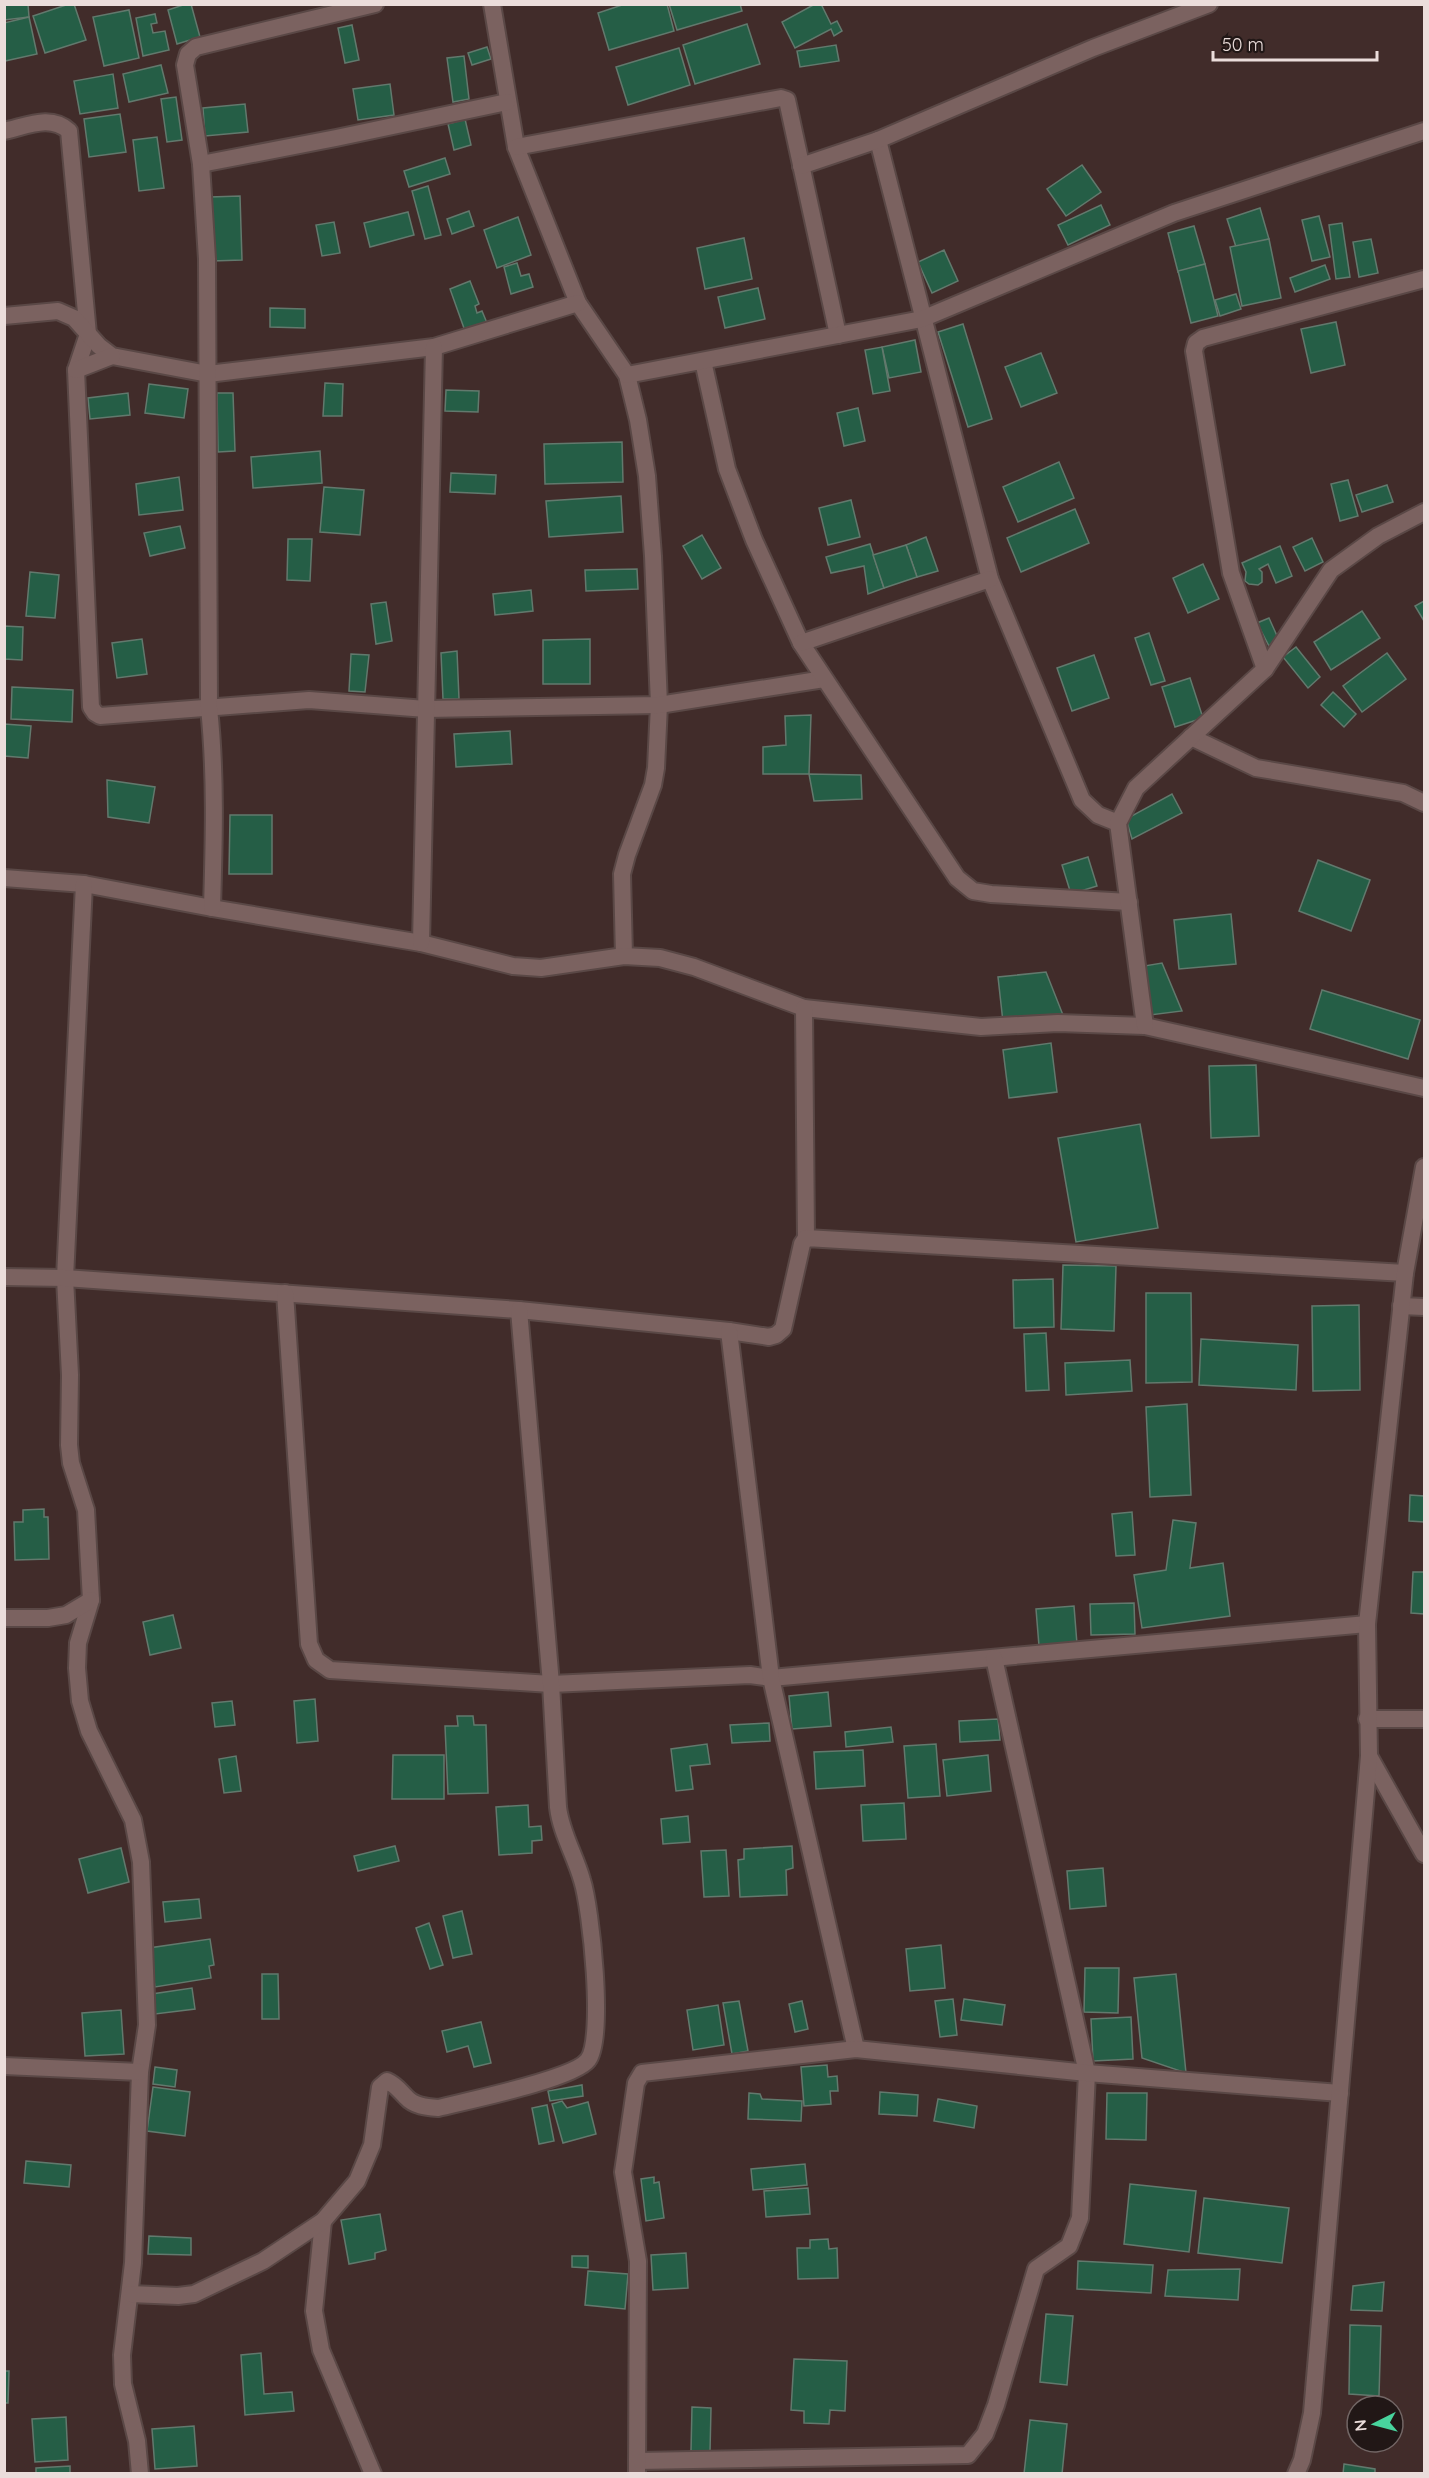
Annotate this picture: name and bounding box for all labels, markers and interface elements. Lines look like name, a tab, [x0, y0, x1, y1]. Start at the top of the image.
scale bar	[1213, 24, 1376, 62]
text: 50 m	[1222, 33, 1264, 56]
north arrow	[1345, 2394, 1405, 2454]
text: N	[1350, 2419, 1371, 2432]

